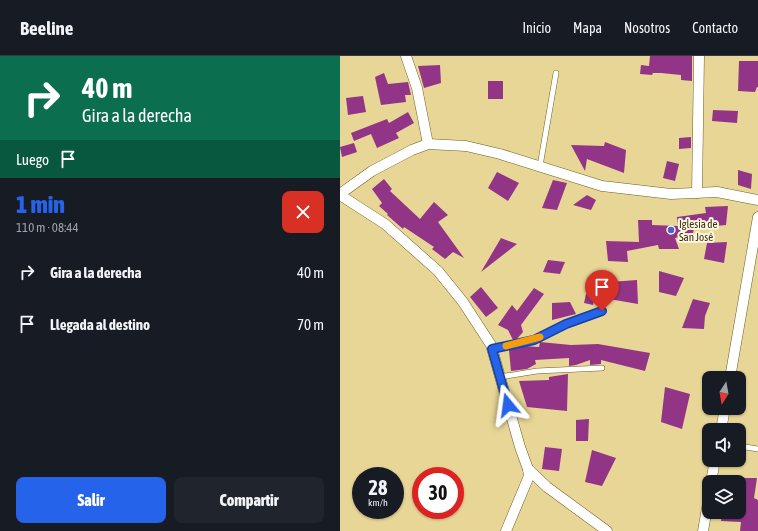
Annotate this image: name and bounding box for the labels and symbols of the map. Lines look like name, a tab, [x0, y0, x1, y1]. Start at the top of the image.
place label: Iglesia de San José	[679, 218, 718, 243]
marker: Iglesia de San José	[666, 225, 676, 235]
pin	[585, 270, 619, 311]
north arrow	[702, 371, 746, 415]
position arrow	[487, 384, 529, 426]
speed limit sign: 30	[412, 467, 464, 519]

